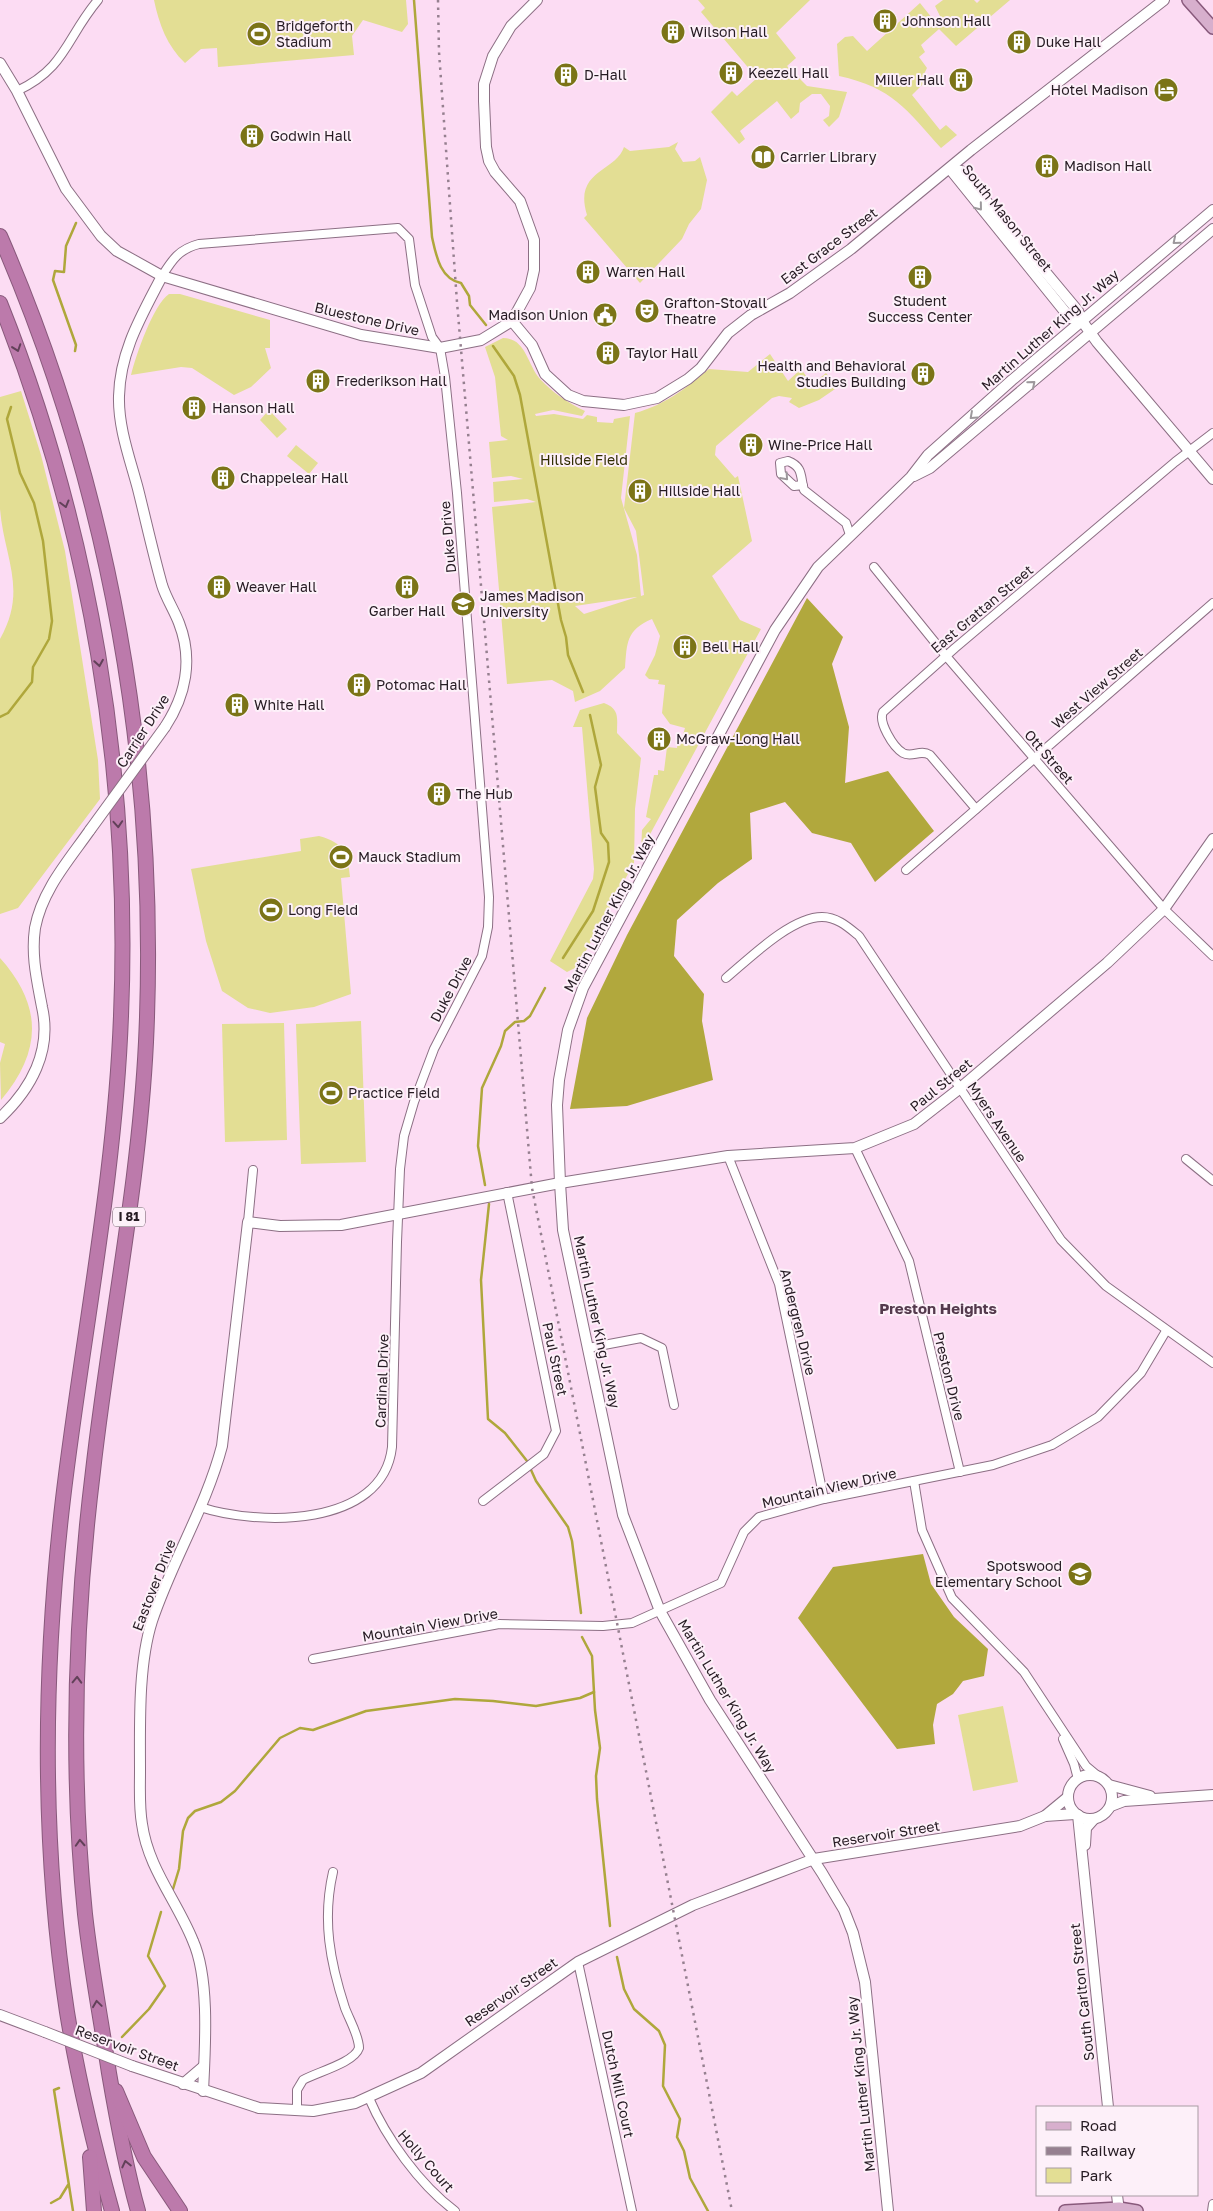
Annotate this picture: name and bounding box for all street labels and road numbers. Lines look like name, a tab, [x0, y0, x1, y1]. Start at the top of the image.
street label: South Mason Street	[959, 161, 1056, 275]
street label: East Grace Street	[777, 204, 880, 287]
street label: Martin Luther King Jr. Way	[978, 265, 1122, 394]
street label: Bluestone Drive	[313, 298, 421, 339]
street label: Duke Drive	[436, 500, 459, 574]
street label: East Grattan Street	[927, 561, 1036, 656]
street label: West View Street	[1048, 644, 1146, 732]
street label: Carrier Drive	[113, 691, 173, 771]
street label: Ott Street	[1021, 726, 1078, 787]
street label: Martin Luther King Jr. Way	[560, 831, 658, 995]
street label: Duke Drive	[426, 953, 475, 1025]
street label: Paul Street	[906, 1054, 975, 1115]
street label: Myers Avenue	[964, 1078, 1031, 1165]
road number: I 81	[113, 1208, 145, 1226]
street label: Martin Luther King Jr. Way	[571, 1234, 624, 1410]
street label: Andergren Drive	[777, 1267, 820, 1377]
street label: Paul Street	[539, 1321, 572, 1397]
street label: Preston Drive	[930, 1330, 969, 1422]
street label: Cardinal Drive	[371, 1334, 392, 1428]
street label: Mountain View Drive	[760, 1464, 898, 1511]
street label: Eastover Drive	[128, 1537, 179, 1633]
street label: Mountain View Drive	[361, 1604, 499, 1645]
street label: Martin Luther King Jr. Way	[675, 1616, 780, 1776]
street label: Reservoir Street	[831, 1817, 941, 1850]
street label: South Carlton Street	[1066, 1922, 1097, 2062]
street label: Reservoir Street	[461, 1953, 560, 2030]
street label: Martin Luther King Jr. Way	[843, 1995, 878, 2173]
street label: Reservoir Street	[73, 2021, 181, 2074]
street label: Dutch Mill Court	[599, 2029, 638, 2139]
street label: Holly Court	[395, 2126, 458, 2195]

